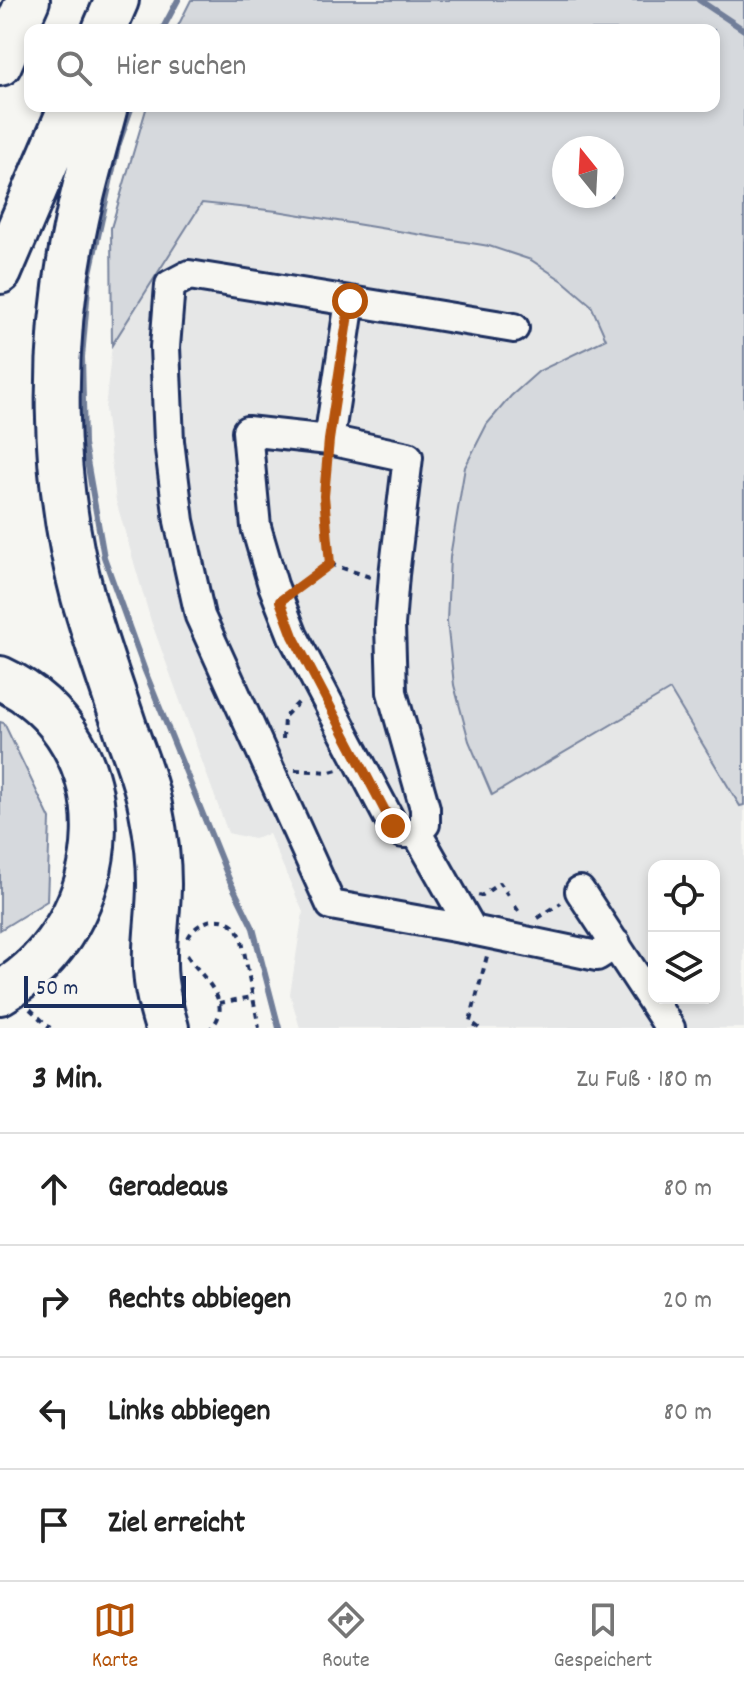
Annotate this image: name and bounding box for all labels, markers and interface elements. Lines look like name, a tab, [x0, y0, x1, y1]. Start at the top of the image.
search box	[24, 24, 720, 112]
icon: search	[52, 46, 96, 90]
text: Hier suchen	[116, 47, 246, 90]
north arrow	[552, 136, 624, 208]
route start	[332, 283, 368, 319]
route end	[375, 808, 411, 844]
map controls	[648, 860, 720, 1004]
button: locate	[648, 860, 720, 932]
button: layers	[648, 932, 720, 1004]
scale bar	[24, 972, 186, 1008]
text: 50 m	[36, 974, 78, 1005]
text: 3 Min.	[32, 1056, 102, 1105]
text: Zu Fuß · 180 m	[576, 1062, 712, 1099]
icon: ahead	[32, 1167, 76, 1211]
text: Geradeaus	[108, 1168, 228, 1211]
text: 80 m	[664, 1171, 712, 1208]
icon: right	[32, 1279, 76, 1323]
text: Rechts abbiegen	[108, 1280, 291, 1323]
text: 20 m	[663, 1283, 712, 1320]
icon: left	[32, 1391, 76, 1435]
text: Links abbiegen	[108, 1392, 270, 1435]
text: 80 m	[664, 1395, 712, 1432]
icon: arrive	[32, 1503, 76, 1547]
text: Ziel erreicht	[108, 1504, 245, 1547]
tab: Karte	[92, 1598, 138, 1677]
tab: Route	[322, 1598, 370, 1677]
tab: Gespeichert	[553, 1598, 652, 1677]

